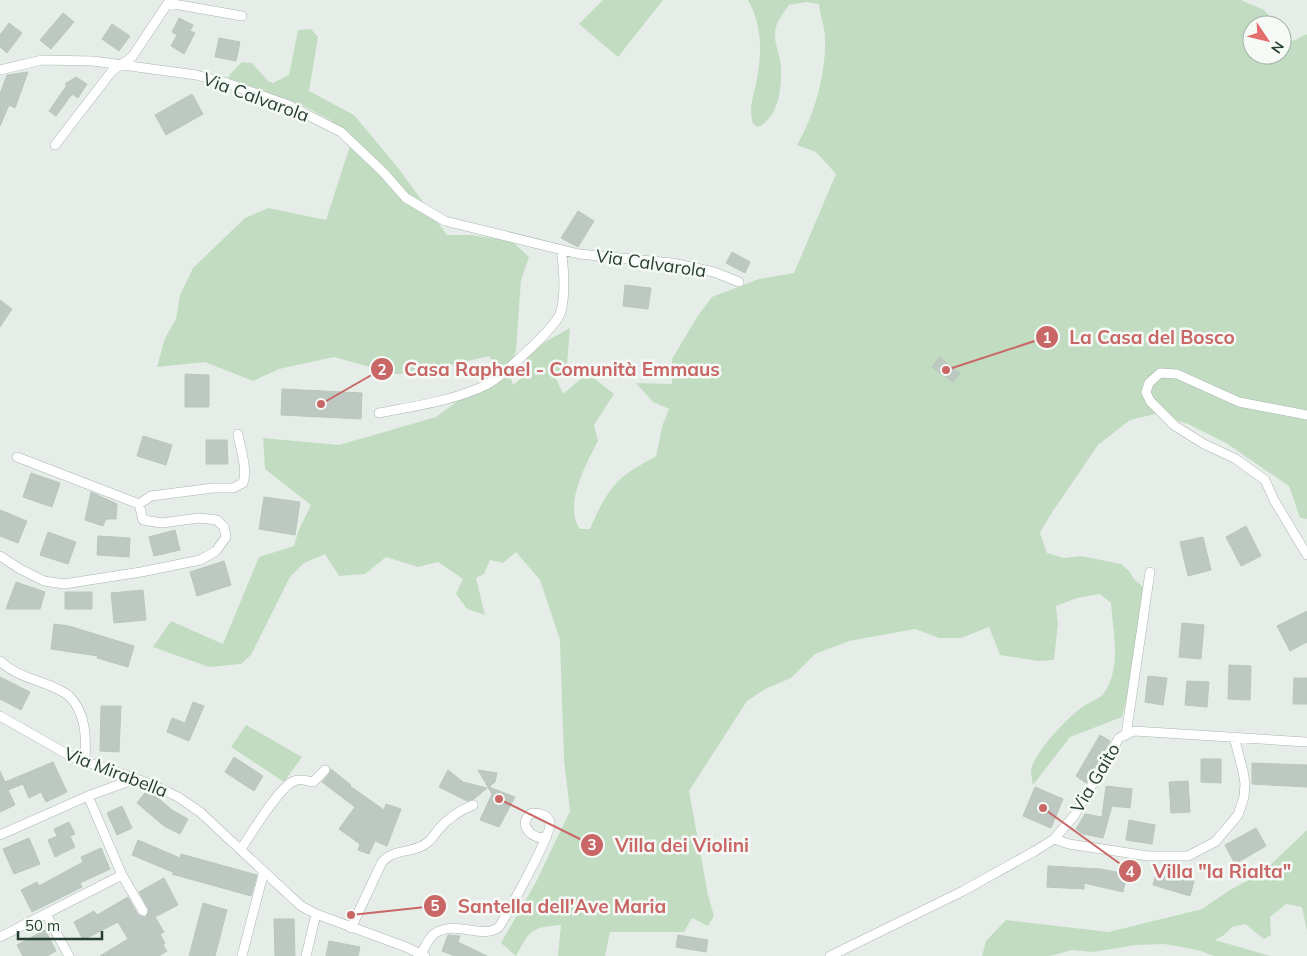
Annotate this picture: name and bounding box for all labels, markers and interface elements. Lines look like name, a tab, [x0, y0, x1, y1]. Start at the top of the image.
north arrow	[1242, 15, 1292, 65]
text: N	[1267, 38, 1288, 57]
street label: Via Calvarola	[200, 67, 312, 127]
street label: Via Calvarola	[594, 244, 708, 282]
callout: La Casa del Bosco	[1034, 320, 1245, 354]
text: La Casa del Bosco	[1069, 325, 1235, 349]
text: 1	[1042, 328, 1052, 347]
callout: Casa Raphael - Comunità Emmaus	[369, 352, 730, 386]
text: Casa Raphael - Comunità Emmaus	[404, 357, 720, 381]
text: 2	[377, 360, 387, 379]
street label: Via Gaito	[1065, 739, 1125, 817]
street label: Via Mirabella	[61, 742, 171, 802]
callout: Villa dei Violini	[580, 828, 759, 862]
text: Villa dei Violini	[614, 833, 749, 857]
text: 3	[587, 835, 597, 854]
callout: Villa "la Rialta"	[1118, 854, 1302, 888]
text: Villa "la Rialta"	[1152, 859, 1291, 883]
text: 4	[1125, 862, 1135, 881]
callout: Santella dell'Ave Maria	[423, 889, 676, 923]
text: Santella dell'Ave Maria	[458, 894, 666, 918]
text: 5	[430, 896, 440, 915]
scale bar	[18, 908, 101, 940]
text: 50 m	[25, 916, 60, 935]

